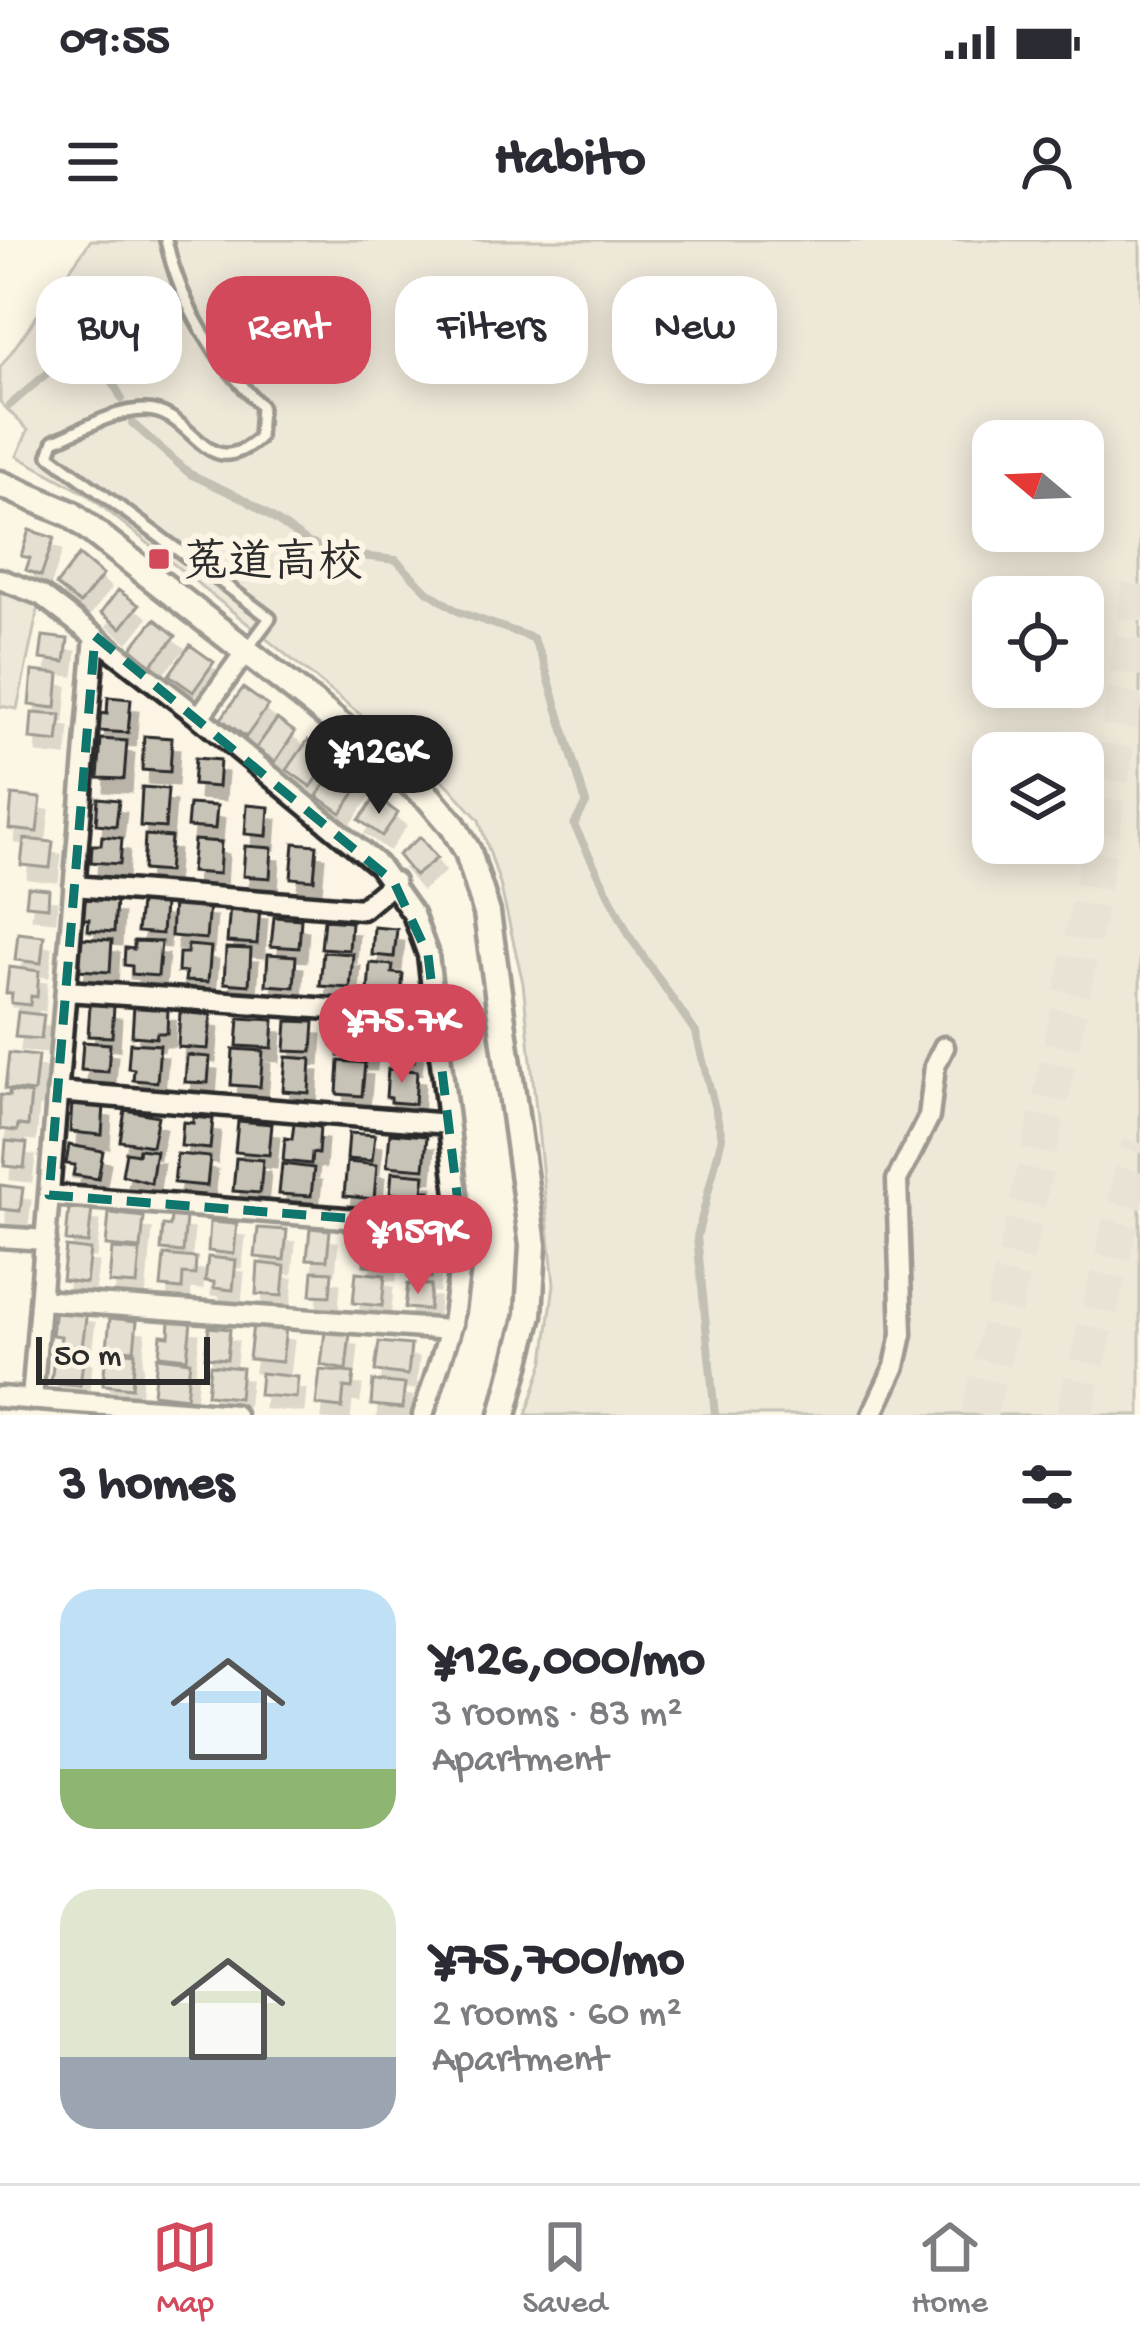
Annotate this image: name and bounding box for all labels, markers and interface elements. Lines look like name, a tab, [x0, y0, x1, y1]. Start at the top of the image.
text: 09:55	[60, 16, 170, 69]
icon: menu	[60, 129, 126, 195]
icon: person	[1014, 129, 1080, 195]
text: Habito	[494, 130, 646, 194]
chip: Buy	[36, 276, 182, 384]
chip: Rent	[206, 276, 371, 384]
chip: Filters	[395, 276, 588, 384]
chip: New	[612, 276, 777, 384]
north arrow	[972, 420, 1104, 552]
map controls	[972, 420, 1104, 864]
place label: 菟道高校	[183, 537, 363, 593]
marker: 菟道高校	[146, 546, 172, 572]
button: locate	[972, 576, 1104, 708]
pin: ¥126K	[295, 715, 463, 817]
text: ¥126K	[332, 731, 426, 777]
button: layers	[972, 732, 1104, 864]
pin: ¥75.7K	[304, 984, 500, 1086]
text: ¥75.7K	[346, 1000, 458, 1046]
pin: ¥159K	[334, 1195, 502, 1297]
text: ¥159K	[370, 1211, 466, 1257]
scale bar	[36, 1331, 210, 1384]
text: 50 m	[54, 1339, 121, 1377]
icon: filters	[1014, 1454, 1080, 1520]
text: 3 homes	[60, 1457, 234, 1517]
text: ¥126,000/mo	[432, 1633, 705, 1693]
icon: home	[156, 1637, 300, 1781]
text: 3 rooms · 83 m²	[432, 1693, 683, 1739]
text: Apartment	[432, 1739, 608, 1785]
text: ¥75,700/mo	[432, 1933, 684, 1993]
icon: home	[156, 1937, 300, 2081]
text: 2 rooms · 60 m²	[432, 1993, 682, 2039]
text: Apartment	[432, 2039, 608, 2085]
tab: Map	[152, 2214, 218, 2324]
tab: Saved	[522, 2214, 607, 2324]
tab: Home	[911, 2214, 988, 2324]

